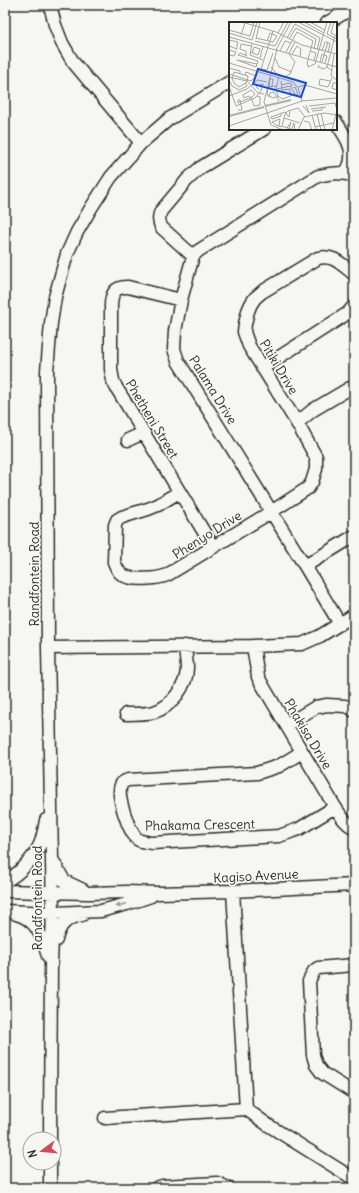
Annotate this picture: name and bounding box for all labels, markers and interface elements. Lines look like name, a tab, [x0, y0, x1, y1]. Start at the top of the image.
inset map	[229, 22, 337, 130]
street label: Pitiki Drive	[256, 336, 302, 398]
street label: Palama Drive	[185, 352, 241, 428]
street label: Phetheni Street	[122, 376, 183, 462]
street label: Phenyo Drive	[169, 507, 245, 563]
street label: Randfontein Road	[26, 521, 43, 626]
street label: Phakisa Drive	[280, 696, 336, 772]
street label: Phakama Crescent	[145, 816, 256, 834]
street label: Randfontein Road	[29, 845, 46, 950]
street label: Kagiso Avenue	[213, 865, 299, 887]
one-way arrow	[115, 903, 127, 909]
north arrow	[22, 1131, 62, 1171]
text: N	[25, 1148, 40, 1159]

